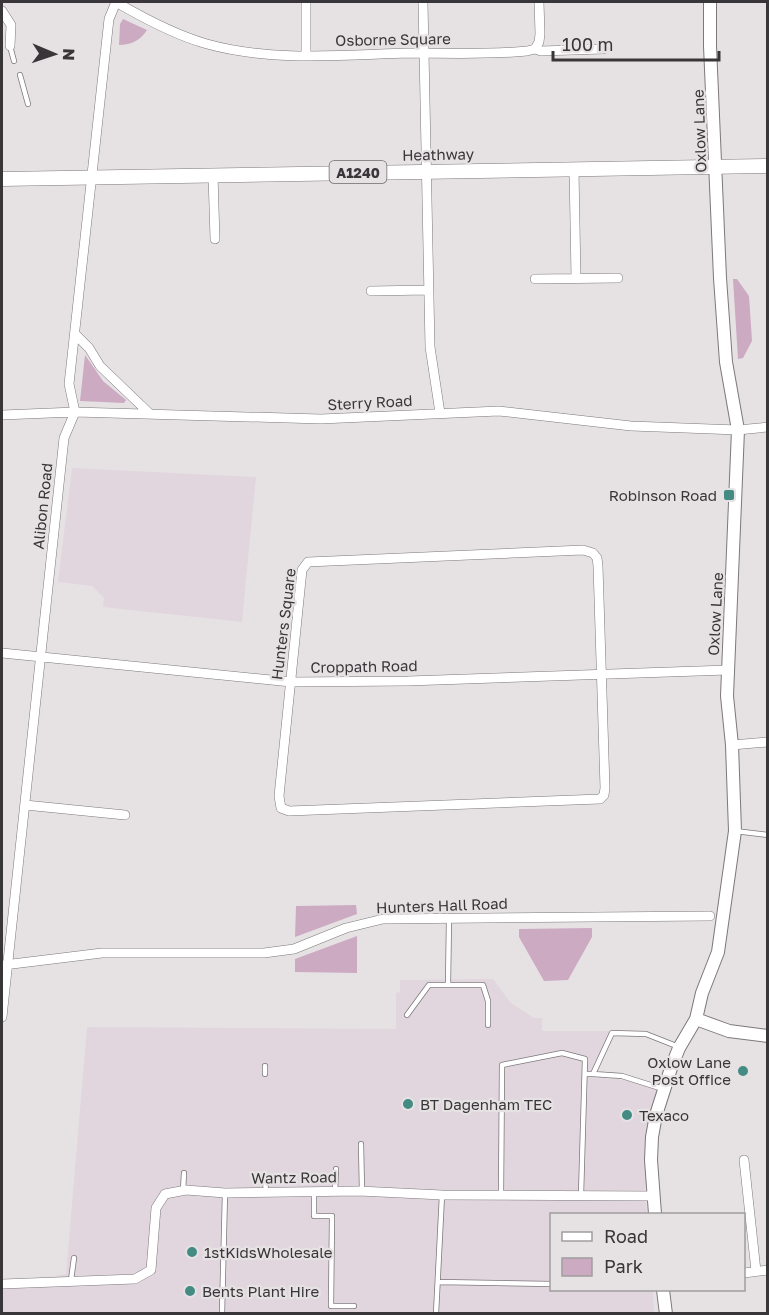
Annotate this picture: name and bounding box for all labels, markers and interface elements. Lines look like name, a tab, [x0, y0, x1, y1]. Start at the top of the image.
north arrow	[24, 24, 84, 84]
scale bar	[553, 24, 720, 62]
street label: Osborne Square	[335, 29, 451, 49]
text: 100 m	[562, 33, 613, 55]
text: N	[59, 48, 79, 61]
street label: Oxlow Lane	[689, 89, 709, 173]
street label: Heathway	[402, 144, 475, 164]
road number: A1240	[330, 161, 386, 183]
street label: Sterry Road	[327, 391, 413, 413]
street label: Alibon Road	[29, 462, 55, 550]
place label: Robinson Road	[609, 486, 717, 504]
marker: Robinson Road	[722, 488, 736, 502]
street label: Hunters Square	[267, 567, 299, 681]
street label: Oxlow Lane	[704, 571, 726, 656]
street label: Croppath Road	[310, 656, 418, 676]
street label: Hunters Hall Road	[376, 894, 508, 916]
place label: Oxlow Lane Post Office	[647, 1053, 731, 1088]
marker: Oxlow Lane Post Office	[736, 1064, 750, 1078]
place label: BT Dagenham TEC	[420, 1095, 552, 1113]
marker: BT Dagenham TEC	[401, 1097, 415, 1111]
place label: Texaco	[639, 1106, 689, 1124]
marker: Texaco	[620, 1108, 634, 1122]
street label: Wantz Road	[251, 1167, 337, 1187]
legend	[550, 1213, 745, 1291]
text: Road	[604, 1225, 648, 1247]
place label: 1stKidsWholesale	[204, 1243, 333, 1261]
marker: 1stKidsWholesale	[185, 1245, 199, 1259]
text: Park	[604, 1255, 643, 1277]
place label: Bents Plant Hire	[202, 1282, 320, 1300]
marker: Bents Plant Hire	[183, 1284, 197, 1298]

